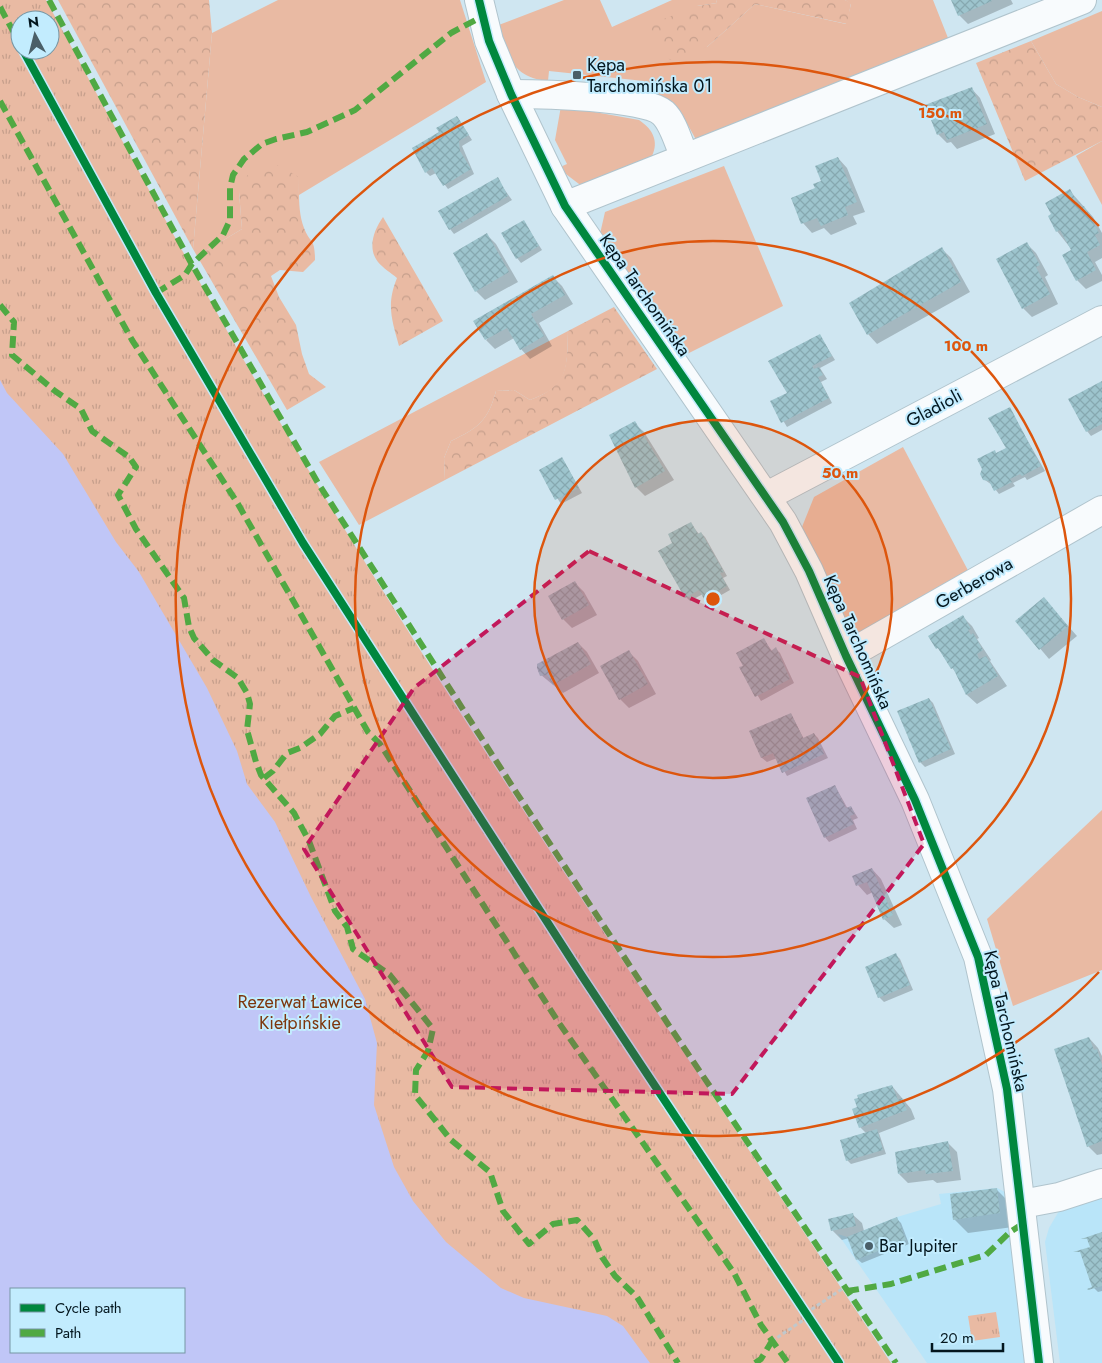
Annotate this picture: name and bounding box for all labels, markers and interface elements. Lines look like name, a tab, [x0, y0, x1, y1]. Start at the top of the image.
north arrow	[10, 10, 60, 60]
text: N	[27, 11, 40, 33]
place label: Kępa Tarchomińska 01	[587, 52, 712, 99]
marker: Kępa Tarchomińska 01	[571, 69, 583, 81]
text: 150 m	[918, 102, 962, 124]
street label: Kępa Tarchomińska	[593, 228, 697, 362]
text: 100 m	[944, 335, 988, 357]
street label: Gladioli	[901, 382, 967, 434]
text: 50 m	[822, 462, 858, 484]
street label: Gerberowa	[931, 550, 1017, 616]
street label: Kępa Tarchomińska	[817, 571, 899, 713]
centre of rings	[704, 590, 722, 608]
street label: Kępa Tarchomińska	[977, 948, 1035, 1094]
park label: Rezerwat Ławice Kiełpińskie	[237, 989, 363, 1036]
place label: Bar Jupiter	[879, 1233, 959, 1259]
marker: Bar Jupiter	[863, 1240, 875, 1252]
legend	[10, 1288, 185, 1353]
text: Cycle path	[55, 1297, 122, 1319]
scale bar	[932, 1320, 1003, 1352]
text: Path	[55, 1322, 81, 1344]
text: 20 m	[940, 1327, 974, 1349]

